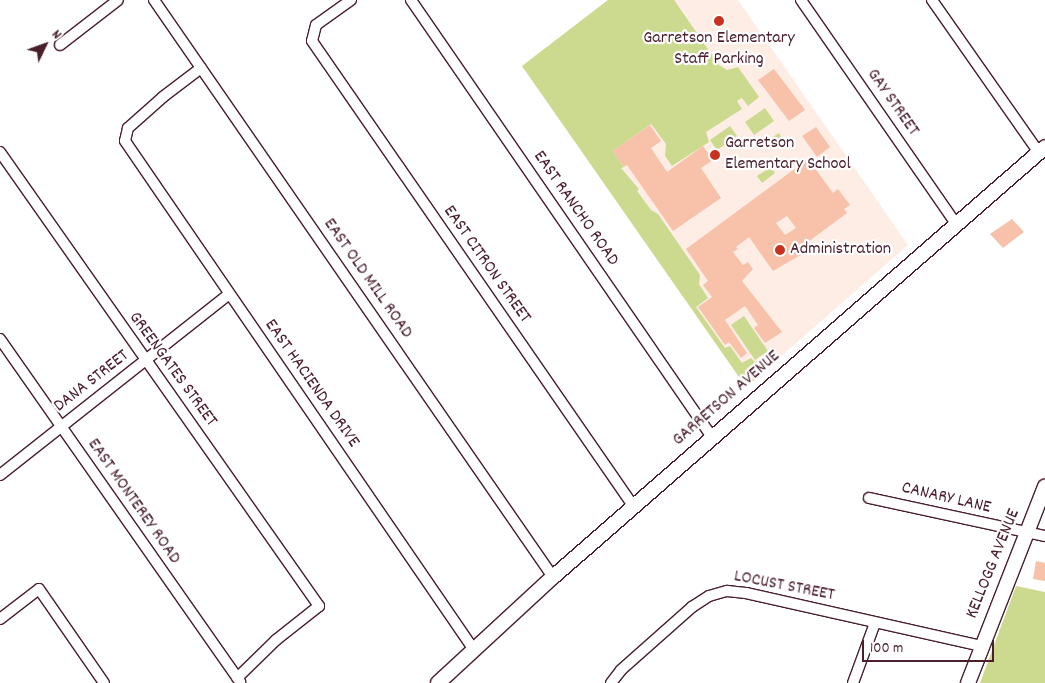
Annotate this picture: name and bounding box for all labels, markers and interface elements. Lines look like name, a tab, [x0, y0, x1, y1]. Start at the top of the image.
marker: Garretson Elementary Staff Parking	[713, 15, 725, 27]
north arrow	[20, 20, 70, 70]
text: N	[46, 26, 66, 44]
place label: Garretson Elementary Staff Parking	[643, 29, 795, 72]
street label: GAY STREET	[861, 65, 923, 141]
place label: Garretson Elementary School	[725, 134, 851, 176]
street label: EAST RANCHO ROAD	[527, 147, 623, 271]
marker: Garretson Elementary School	[709, 149, 721, 161]
street label: EAST CITRON STREET	[437, 202, 535, 328]
street label: EAST OLD MILL ROAD	[318, 215, 416, 343]
place label: Administration	[790, 239, 891, 261]
marker: Administration	[774, 244, 786, 256]
street label: GREENGATES STREET	[123, 308, 221, 432]
street label: EAST HACIENDA DRIVE	[259, 316, 363, 452]
street label: DANA STREET	[50, 346, 134, 418]
street label: GARRETSON AVENUE	[669, 346, 785, 452]
street label: EAST MONTEREY ROAD	[82, 435, 184, 569]
street label: CANARY LANE	[899, 478, 993, 520]
street label: KELLOGG AVENUE	[962, 506, 1026, 622]
street label: LOCUST STREET	[732, 567, 836, 607]
scale bar	[865, 630, 998, 662]
text: 100 m	[870, 638, 903, 660]

